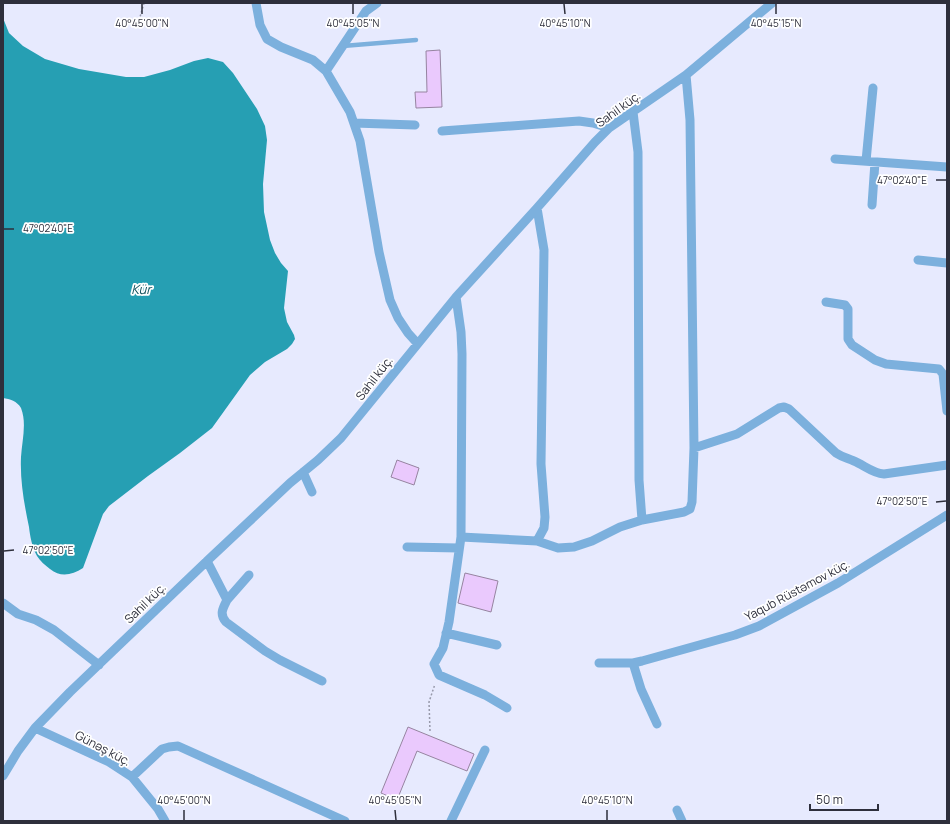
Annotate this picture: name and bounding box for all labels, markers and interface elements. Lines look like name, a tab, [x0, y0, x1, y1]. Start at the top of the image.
text: 40°45'00"N	[115, 16, 169, 30]
text: 40°45'05"N	[327, 16, 380, 30]
text: 40°45'10"N	[539, 16, 591, 30]
text: 40°45'15"N	[751, 16, 802, 30]
street label: Sahil küç.	[592, 87, 644, 131]
text: 47°02'40"E	[877, 173, 927, 187]
text: 47°02'40"E	[23, 221, 73, 235]
water label: Kür	[131, 280, 153, 298]
street label: Sahil küç.	[351, 352, 397, 404]
text: 47°02'50"E	[877, 494, 928, 508]
text: 47°02'50"E	[23, 543, 74, 557]
street label: Yaqub Rüstəmov küç.	[741, 555, 853, 625]
street label: Sahil küç.	[120, 579, 170, 627]
street label: Günəş küç.	[72, 726, 134, 770]
scale bar	[810, 786, 878, 812]
text: 50 m	[816, 791, 843, 808]
text: 40°45'00"N	[157, 793, 211, 807]
text: 40°45'05"N	[369, 793, 422, 807]
text: 40°45'10"N	[581, 793, 633, 807]

